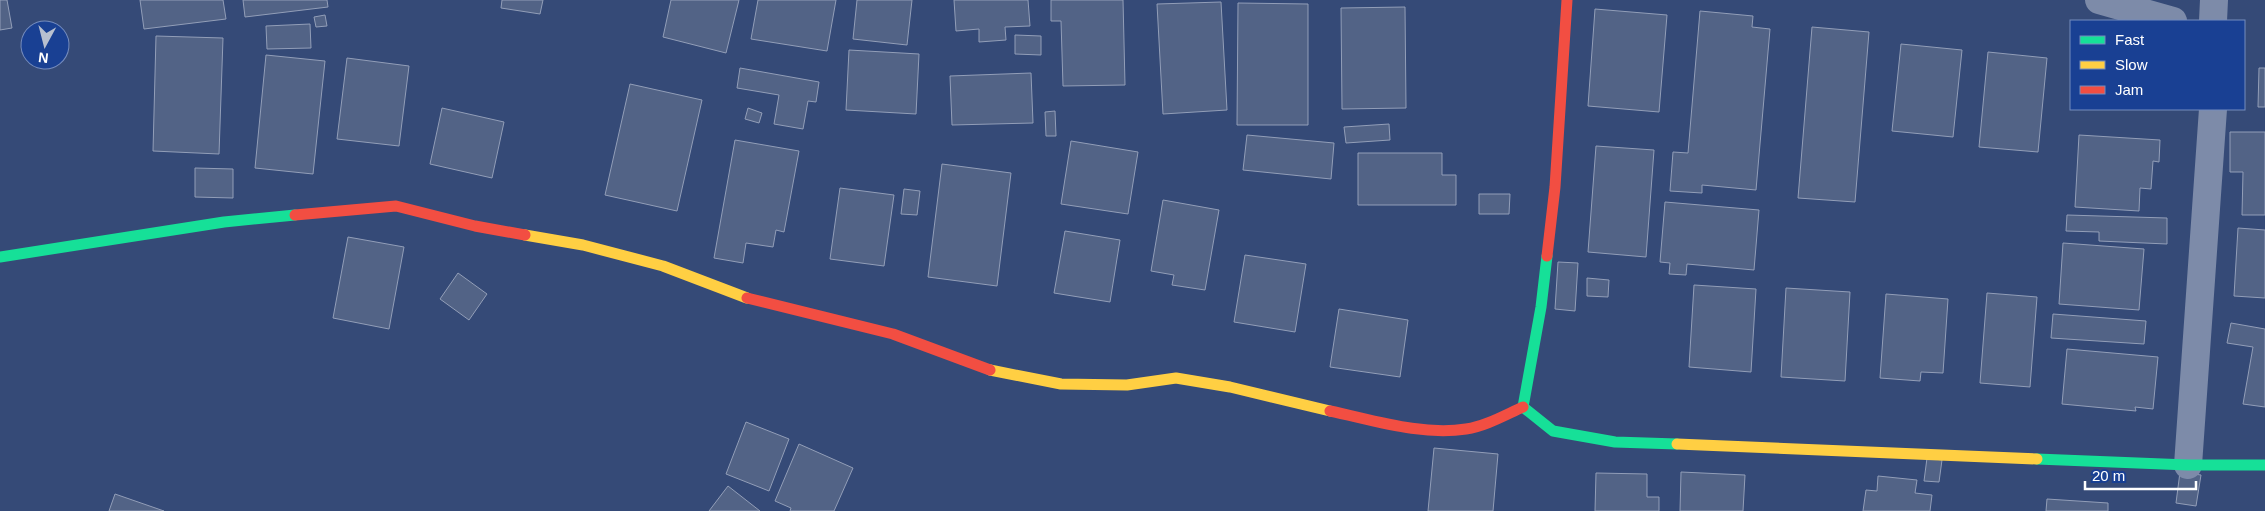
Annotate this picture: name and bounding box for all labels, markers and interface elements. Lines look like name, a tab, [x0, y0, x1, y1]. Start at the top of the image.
north arrow	[20, 20, 70, 70]
legend	[2070, 20, 2245, 110]
text: Fast	[2115, 31, 2145, 48]
text: N	[37, 49, 49, 66]
text: Slow	[2115, 56, 2148, 73]
text: Jam	[2115, 81, 2143, 98]
scale bar	[2085, 458, 2196, 490]
text: 20 m	[2092, 467, 2125, 484]

